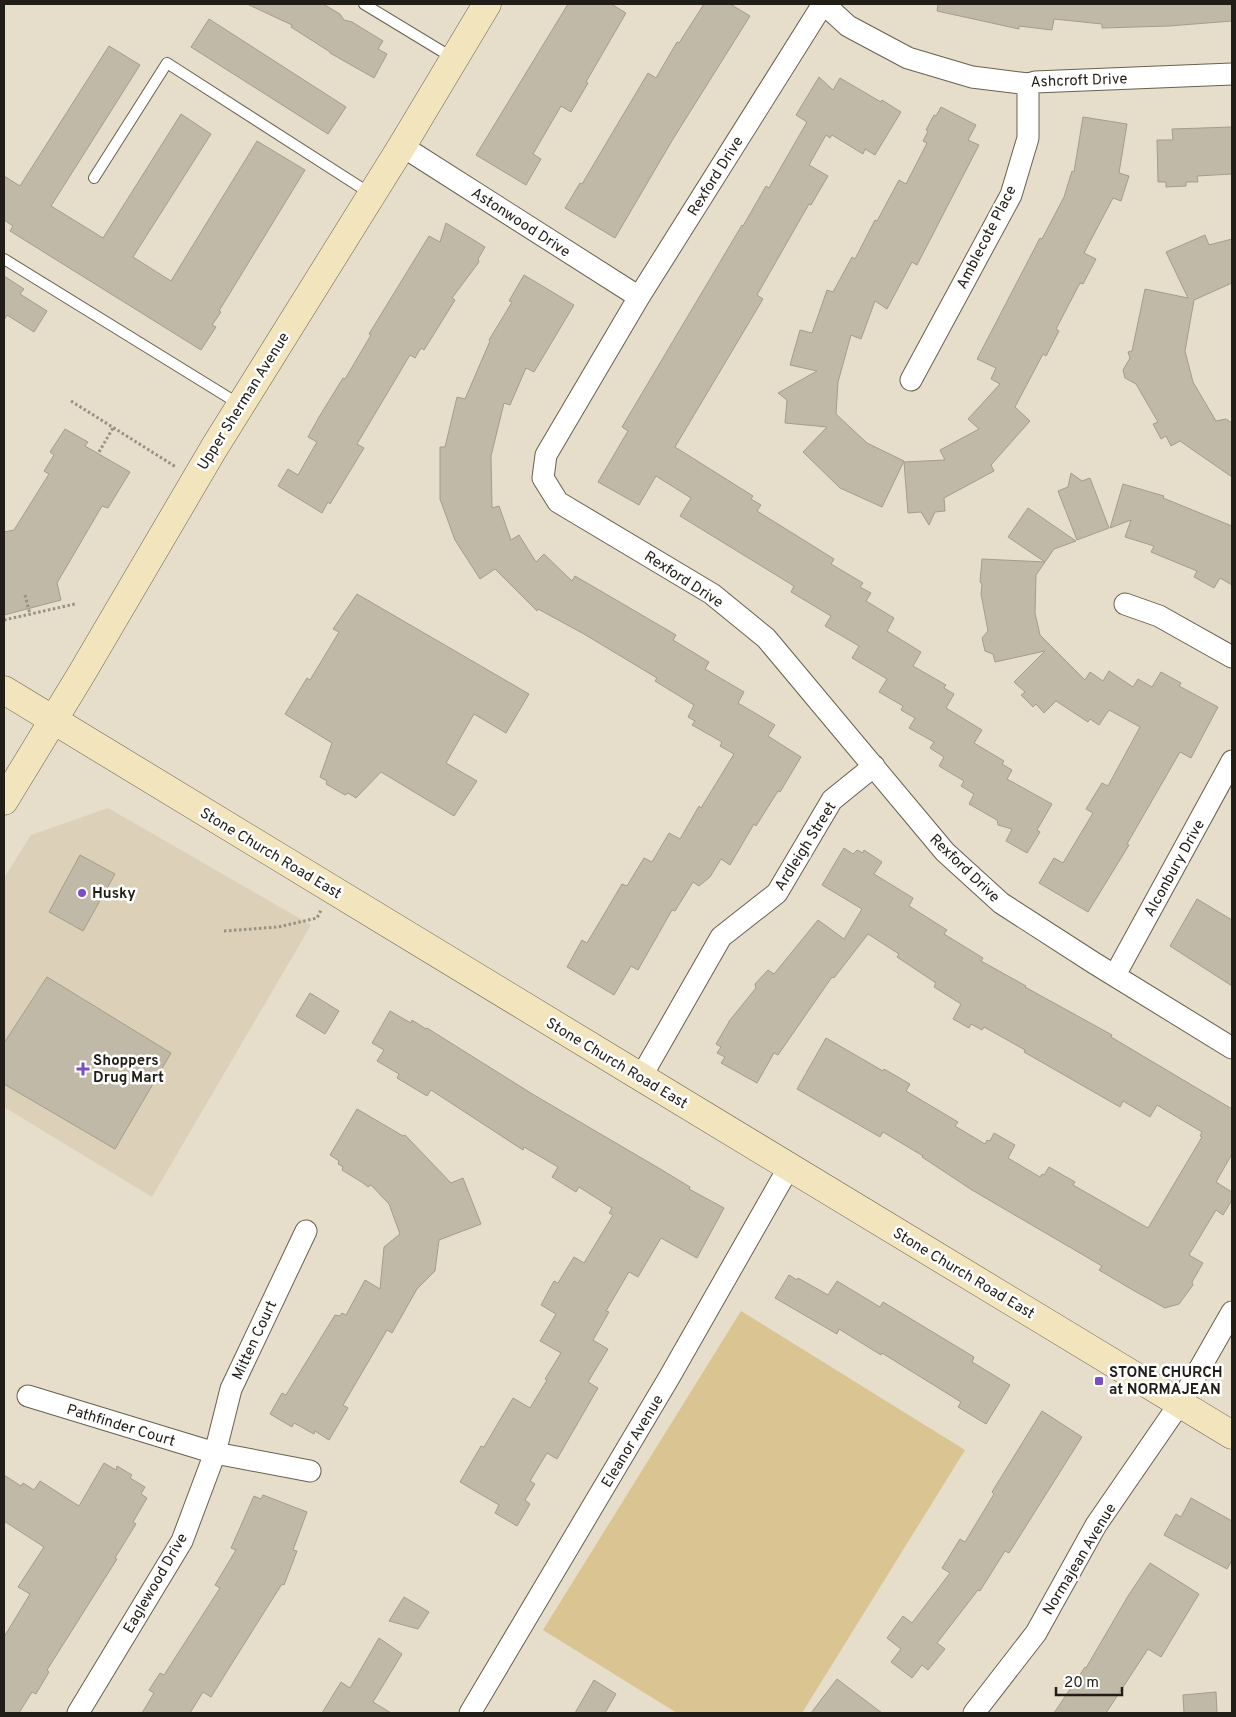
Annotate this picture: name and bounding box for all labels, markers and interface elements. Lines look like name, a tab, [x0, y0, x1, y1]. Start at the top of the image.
street label: Ashcroft Drive	[1030, 70, 1128, 93]
street label: Rexford Drive	[684, 133, 748, 220]
street label: Amblecote Place	[953, 183, 1022, 293]
street label: Astonwood Drive	[467, 184, 573, 262]
street label: Upper Sherman Avenue	[194, 329, 294, 474]
street label: Rexford Drive	[640, 548, 726, 613]
street label: Ardleigh Street	[771, 799, 841, 895]
street label: Stone Church Road East	[196, 804, 345, 904]
street label: Alconbury Drive	[1141, 817, 1210, 921]
street label: Rexford Drive	[925, 831, 1003, 907]
place label: Husky	[92, 885, 136, 904]
marker: Husky	[76, 887, 88, 899]
street label: Stone Church Road East	[542, 1014, 691, 1114]
place label: Shoppers Drug Mart	[93, 1052, 164, 1088]
marker: Shoppers Drug Mart	[77, 1063, 89, 1075]
street label: Stone Church Road East	[889, 1224, 1038, 1324]
street label: Mitten Court	[229, 1298, 282, 1383]
place label: STONE CHURCH at NORMAJEAN	[1109, 1364, 1222, 1400]
marker: STONE CHURCH at NORMAJEAN	[1093, 1375, 1105, 1387]
street label: Eleanor Avenue	[598, 1392, 668, 1492]
street label: Pathfinder Court	[64, 1401, 177, 1452]
street label: Normajean Avenue	[1039, 1500, 1121, 1619]
street label: Eaglewood Drive	[120, 1530, 193, 1637]
scale bar	[1056, 1664, 1122, 1696]
text: 20 m	[1064, 1674, 1099, 1693]

